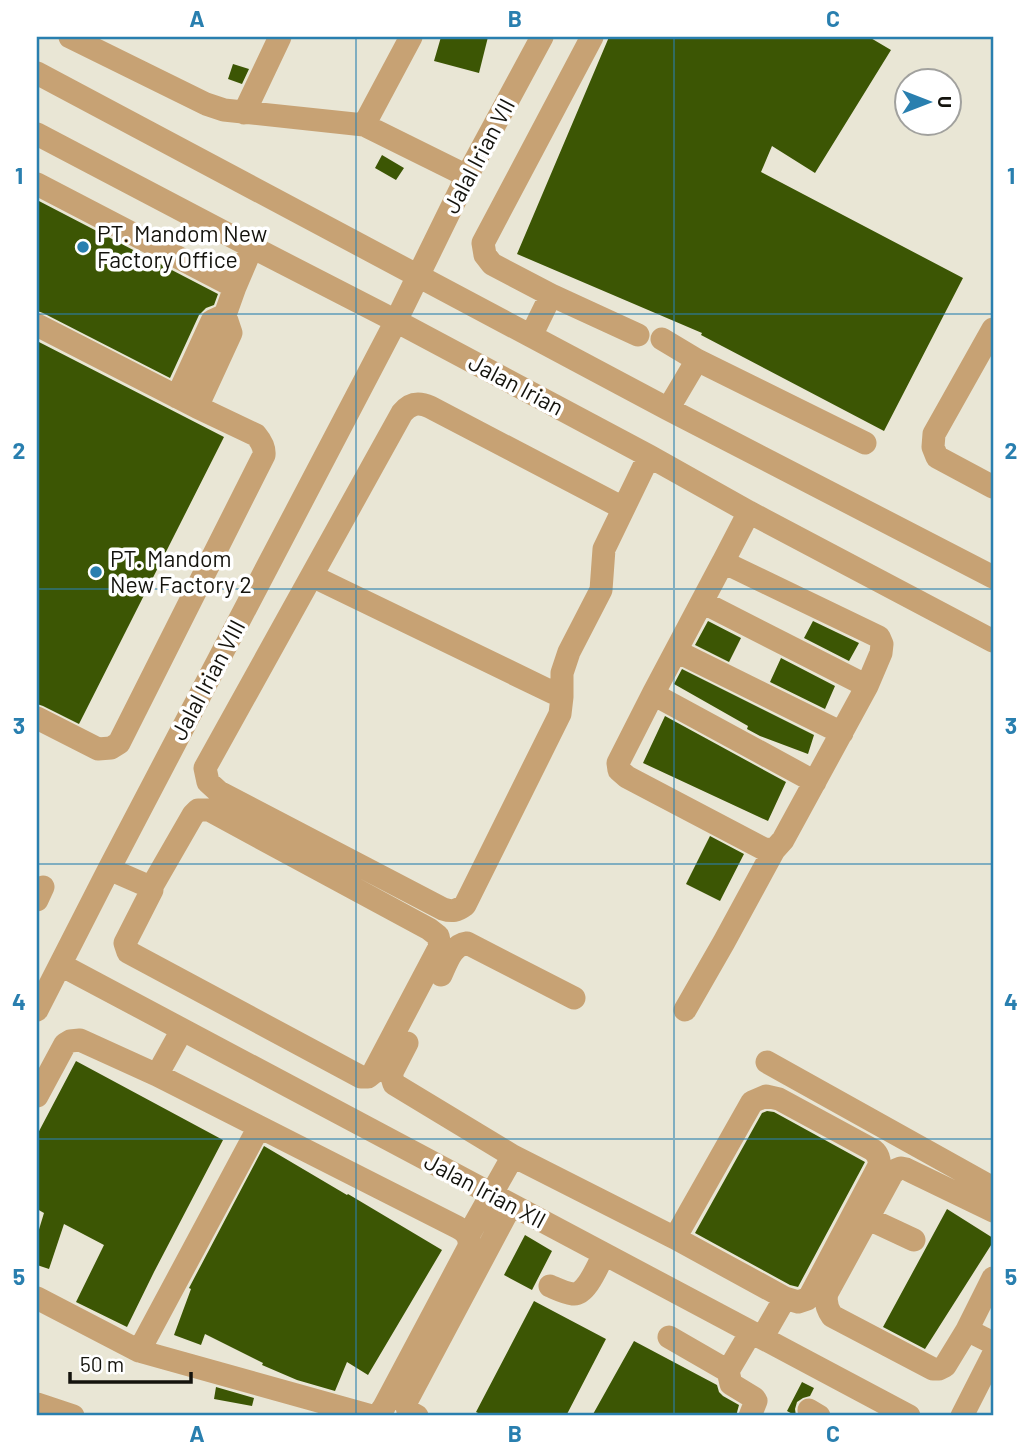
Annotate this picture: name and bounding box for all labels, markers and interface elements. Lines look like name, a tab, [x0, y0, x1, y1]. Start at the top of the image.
text: A	[189, 4, 205, 32]
text: B	[508, 4, 522, 32]
text: C	[826, 4, 840, 32]
north arrow	[894, 66, 964, 136]
street label: Jalal Irian VII	[436, 93, 520, 218]
text: U	[934, 96, 957, 108]
text: 1	[15, 161, 23, 189]
text: 1	[1007, 161, 1015, 189]
place label: PT. Mandom New Factory Office	[97, 219, 267, 273]
marker: PT. Mandom New Factory Office	[75, 239, 91, 255]
street label: Jalan Irian	[464, 347, 569, 421]
text: 2	[13, 436, 25, 464]
text: 2	[1005, 436, 1017, 464]
place label: PT. Mandom New Factory 2	[110, 544, 252, 598]
marker: PT. Mandom New Factory 2	[88, 564, 104, 580]
street label: Jalal Irian VIII	[164, 615, 251, 745]
text: 3	[13, 711, 25, 739]
text: 3	[1005, 711, 1017, 739]
text: 4	[12, 987, 26, 1015]
text: 4	[1004, 987, 1018, 1015]
street label: Jalan Irian XII	[420, 1146, 551, 1234]
text: 5	[13, 1262, 25, 1290]
text: 5	[1005, 1262, 1017, 1290]
scale bar	[70, 1341, 191, 1385]
text: 50 m	[80, 1351, 124, 1376]
text: A	[189, 1419, 205, 1447]
text: B	[508, 1419, 522, 1447]
text: C	[826, 1419, 840, 1447]

